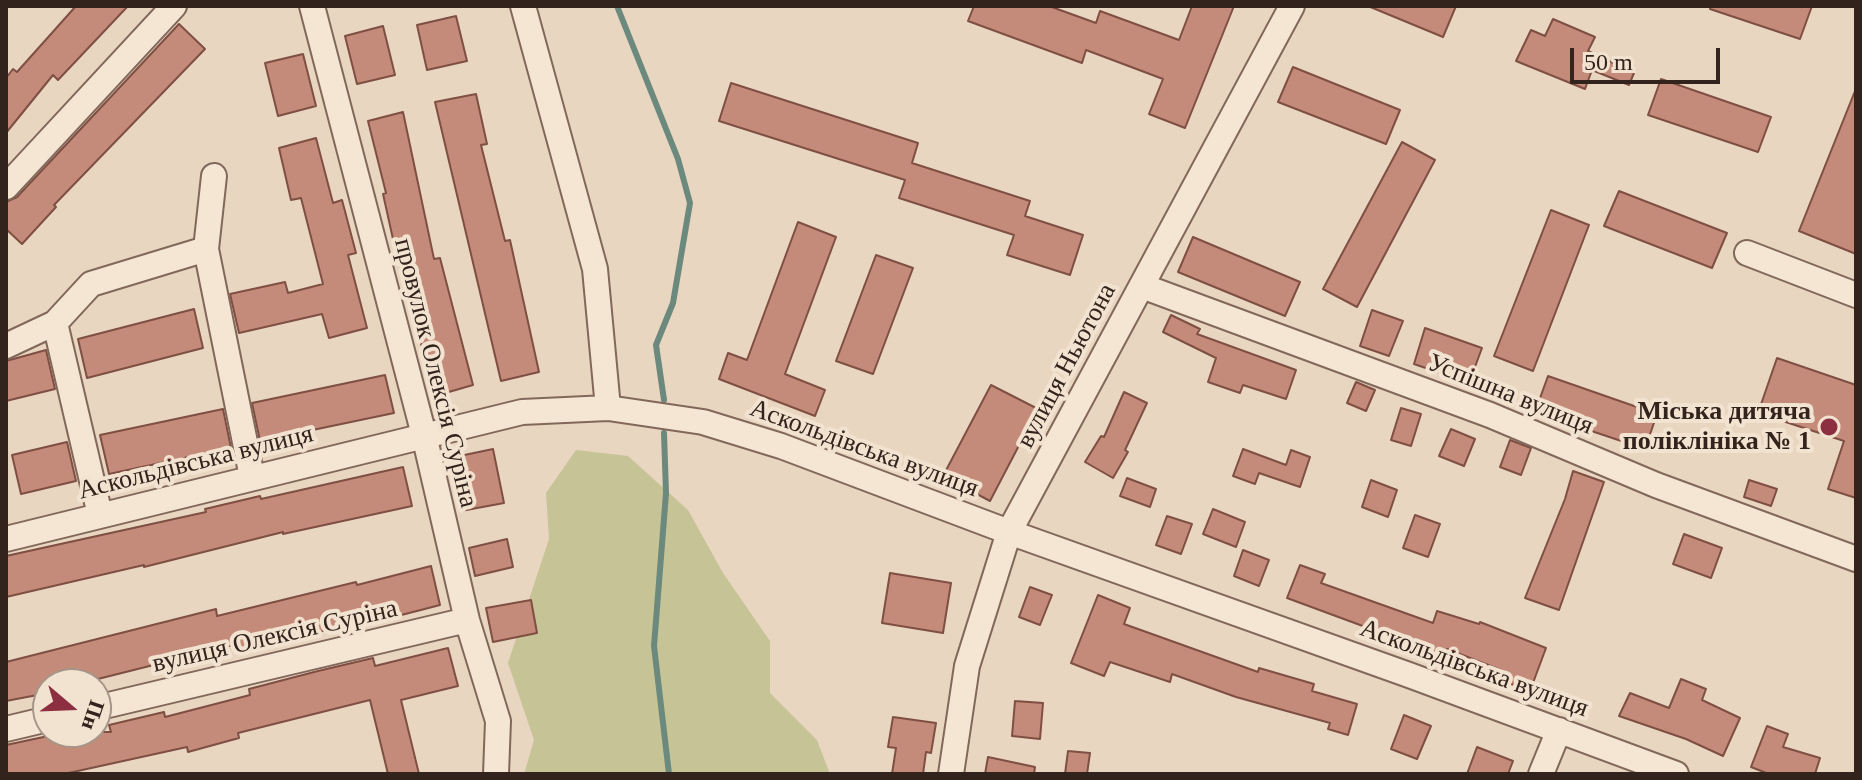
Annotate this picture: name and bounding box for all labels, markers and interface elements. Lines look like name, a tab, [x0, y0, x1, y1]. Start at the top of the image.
scale bar	[1574, 32, 1724, 82]
text: 50 m	[1584, 49, 1633, 75]
street label: провулок Олексія Суріна	[386, 235, 484, 511]
street label: вулиця Ньютона	[1011, 278, 1123, 454]
street label: Успішна вулиця	[1423, 348, 1597, 442]
street label: Аскольдівська вулиця	[746, 393, 982, 505]
place label: Міська дитяча поліклініка № 1	[1623, 396, 1811, 458]
marker: Міська дитяча поліклініка № 1	[1818, 416, 1840, 438]
street label: Аскольдівська вулиця	[75, 419, 317, 507]
street label: вулиця Олексія Суріна	[150, 594, 400, 680]
street label: Аскольдівська вулиця	[1356, 613, 1592, 725]
north arrow	[32, 668, 112, 748]
text: Пн	[77, 697, 110, 733]

